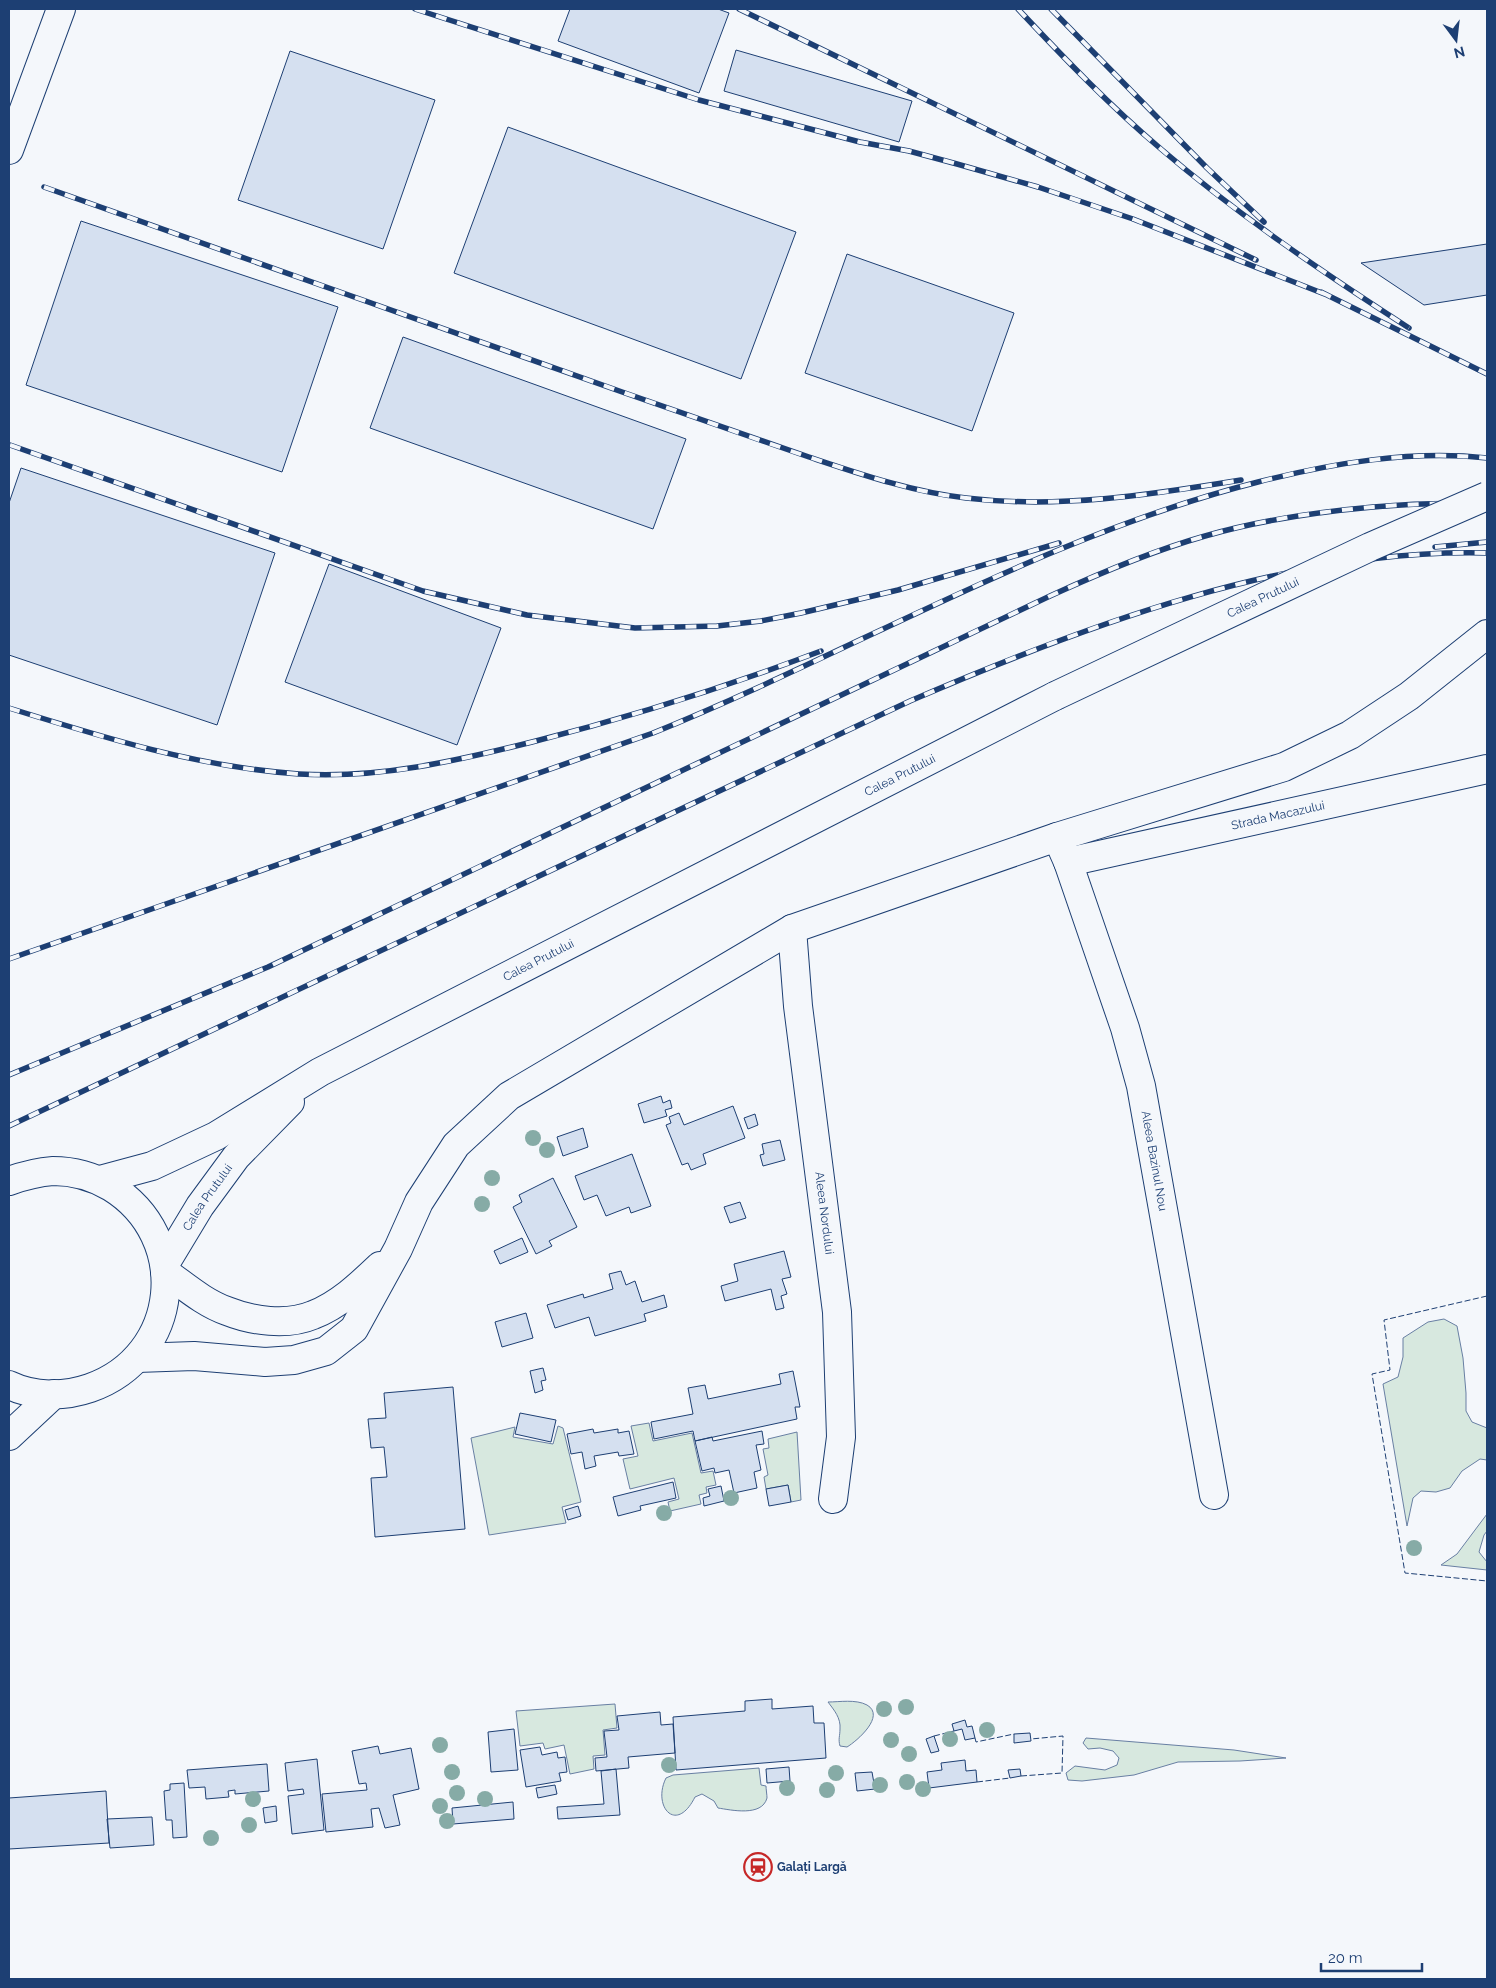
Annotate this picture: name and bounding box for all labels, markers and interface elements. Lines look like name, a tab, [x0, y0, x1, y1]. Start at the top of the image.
north arrow	[1431, 15, 1481, 65]
text: N	[1452, 43, 1467, 62]
street label: Calea Prutului	[1225, 575, 1301, 621]
street label: Calea Prutului	[862, 751, 938, 799]
street label: Strada Macazului	[1230, 798, 1326, 833]
street label: Calea Prutului	[501, 936, 576, 984]
street label: Aleea Bazinul Nou	[1139, 1110, 1170, 1212]
street label: Calea Prutului	[180, 1161, 235, 1233]
street label: Aleea Nordului	[812, 1171, 837, 1255]
station icon: Galați Largă	[743, 1852, 773, 1882]
place label: Galați Largă	[777, 1860, 847, 1874]
scale bar	[1321, 1940, 1422, 1972]
text: 20 m	[1328, 1949, 1363, 1967]

